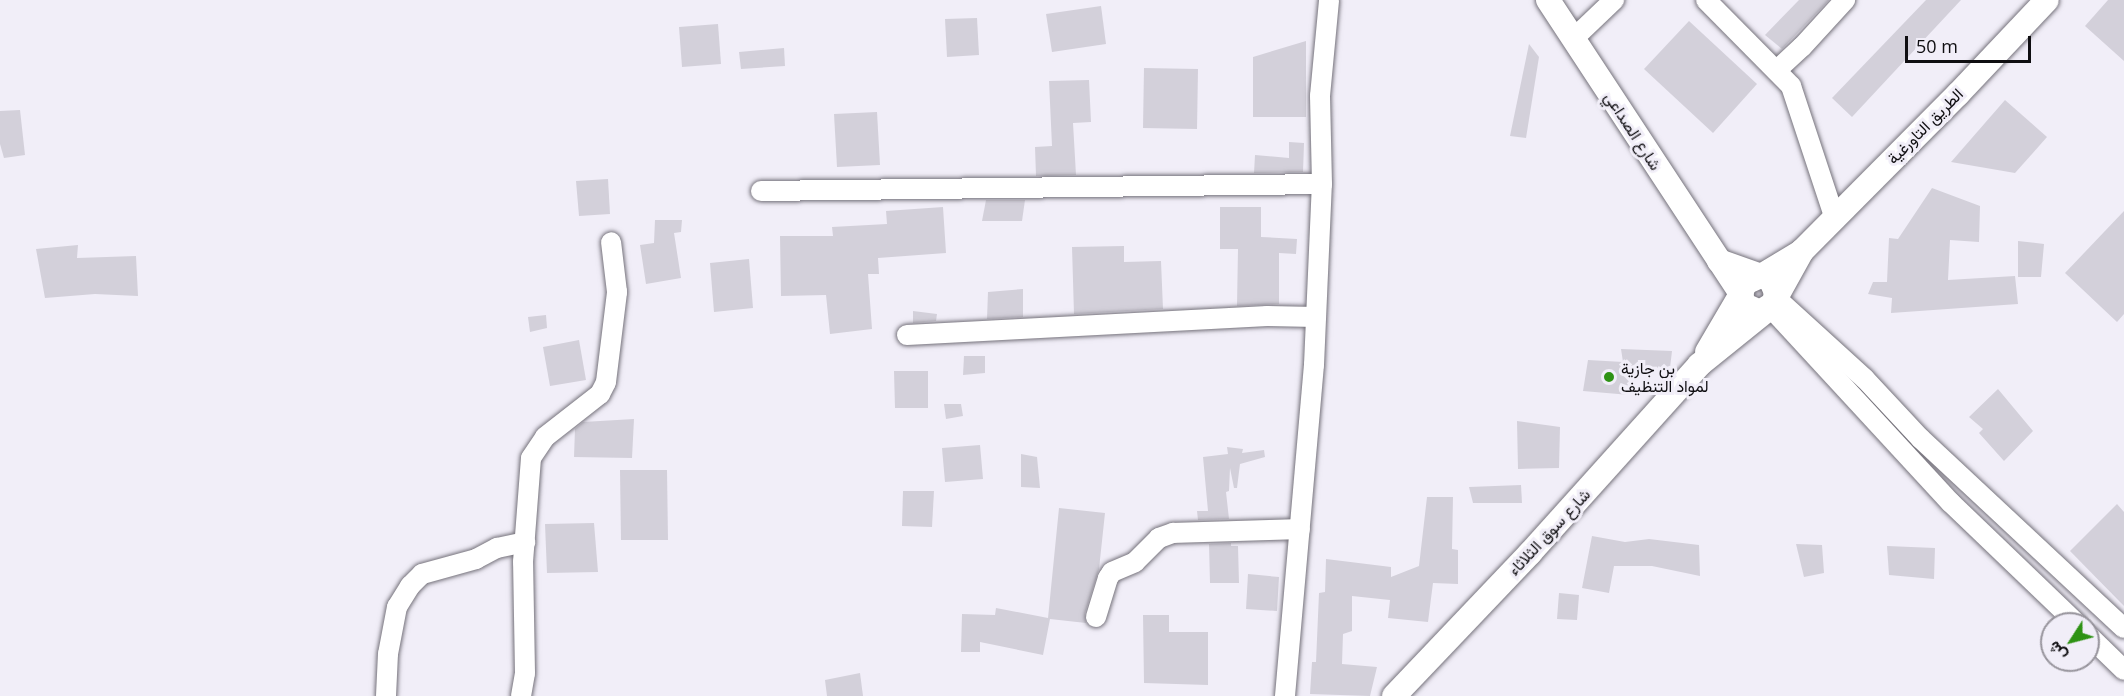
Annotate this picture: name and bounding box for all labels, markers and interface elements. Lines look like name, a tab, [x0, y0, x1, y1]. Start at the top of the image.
scale bar	[1908, 24, 2034, 62]
text: 50 m	[1916, 34, 1958, 58]
street label: الطريق التاورغية	[1883, 84, 1967, 168]
street label: شارع الصداعي	[1601, 88, 1665, 174]
place label: بن جازية لمواد التنظيف	[1621, 358, 1709, 396]
marker: بن جازية لمواد التنظيف	[1602, 370, 1616, 384]
street label: شارع سوق الثلاثاء	[1504, 485, 1594, 579]
north arrow	[2040, 612, 2100, 672]
text: ش	[2043, 637, 2072, 666]

